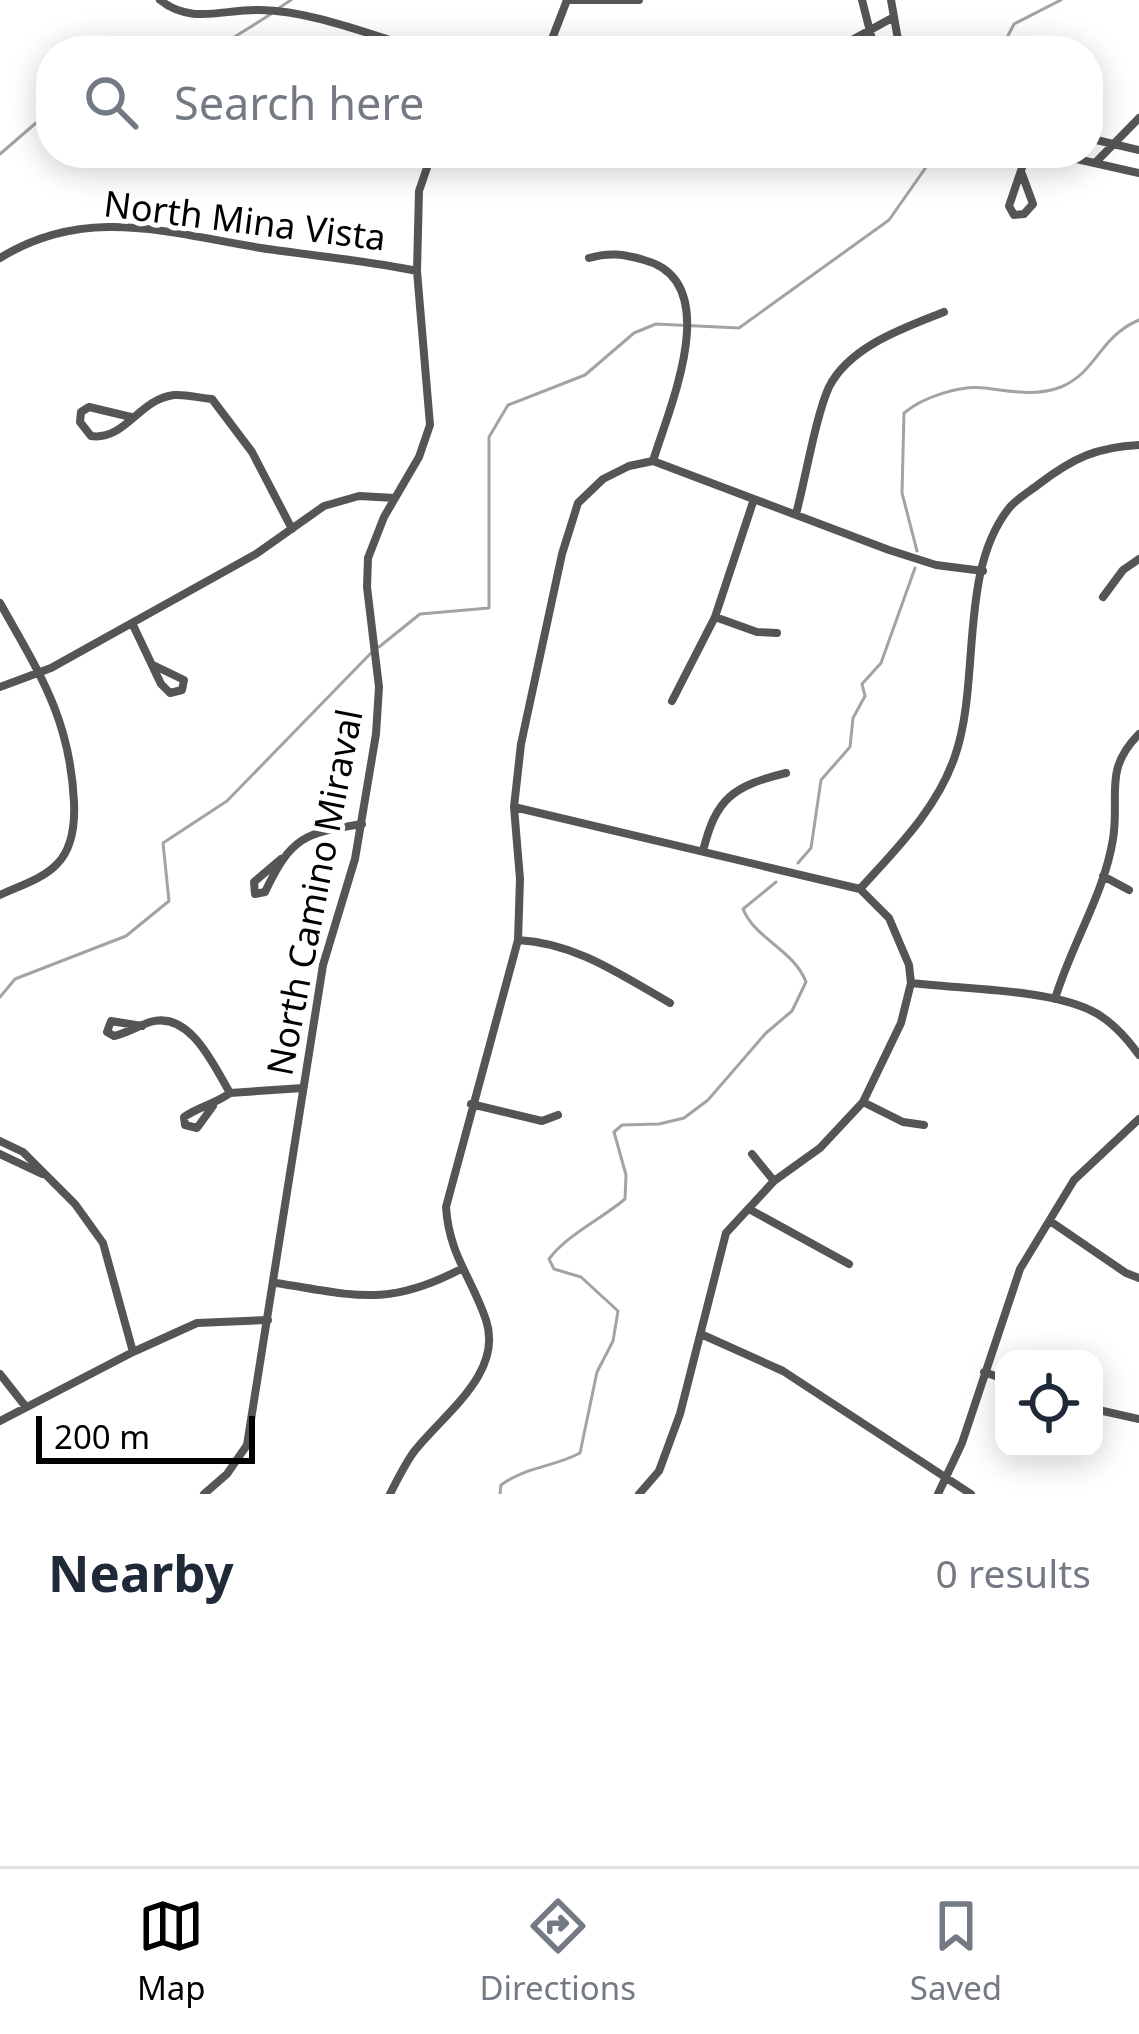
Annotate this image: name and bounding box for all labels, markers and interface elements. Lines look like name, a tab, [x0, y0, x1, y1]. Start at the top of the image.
search box	[36, 36, 1103, 168]
icon: search	[78, 69, 144, 135]
text: Search here	[174, 72, 424, 133]
street label: North Mina Vista	[101, 178, 389, 262]
street label: North Camino Miraval	[254, 705, 374, 1079]
map controls	[995, 1350, 1103, 1458]
button: locate	[995, 1350, 1103, 1458]
scale bar	[36, 1410, 255, 1463]
text: 200 m	[54, 1414, 150, 1459]
text: Nearby	[48, 1537, 234, 1607]
text: 0 results	[936, 1546, 1091, 1599]
tab: Map	[137, 1893, 206, 2010]
tab: Directions	[479, 1893, 636, 2010]
tab: Saved	[910, 1893, 1002, 2010]

